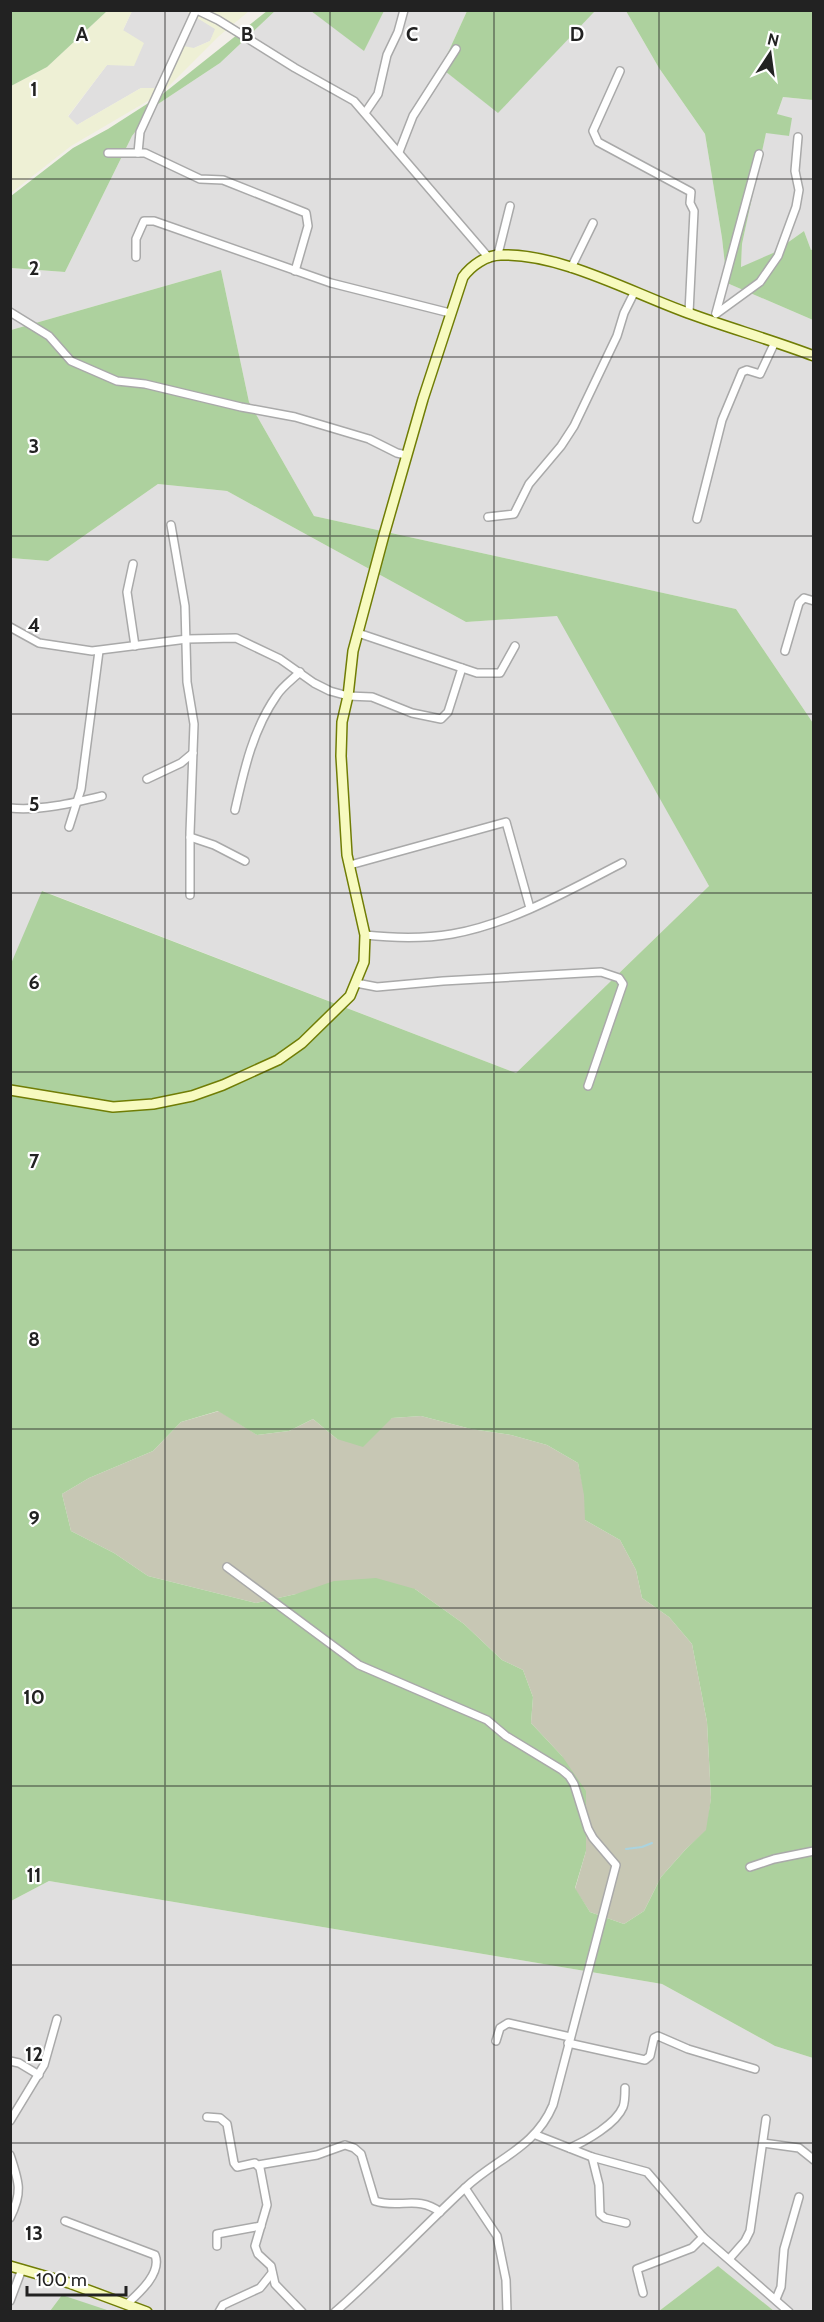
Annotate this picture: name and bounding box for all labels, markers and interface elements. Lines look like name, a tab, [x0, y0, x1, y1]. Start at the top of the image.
text: A	[76, 22, 89, 46]
text: B	[241, 22, 253, 46]
text: C	[406, 22, 418, 46]
text: D	[570, 22, 584, 46]
north arrow	[740, 24, 800, 84]
text: N	[766, 29, 781, 50]
text: 1	[30, 77, 38, 101]
text: 2	[29, 256, 39, 280]
text: 3	[29, 434, 39, 458]
text: 4	[28, 613, 40, 637]
text: 5	[29, 792, 39, 816]
text: 6	[28, 970, 40, 994]
text: 7	[29, 1149, 40, 1173]
text: 8	[28, 1327, 40, 1351]
text: 9	[28, 1506, 40, 1530]
text: 10	[23, 1685, 45, 1709]
text: 11	[27, 1863, 41, 1887]
text: 12	[25, 2042, 43, 2066]
text: 13	[25, 2221, 43, 2245]
scale bar	[27, 2259, 126, 2297]
text: 100 m	[36, 2269, 87, 2291]

